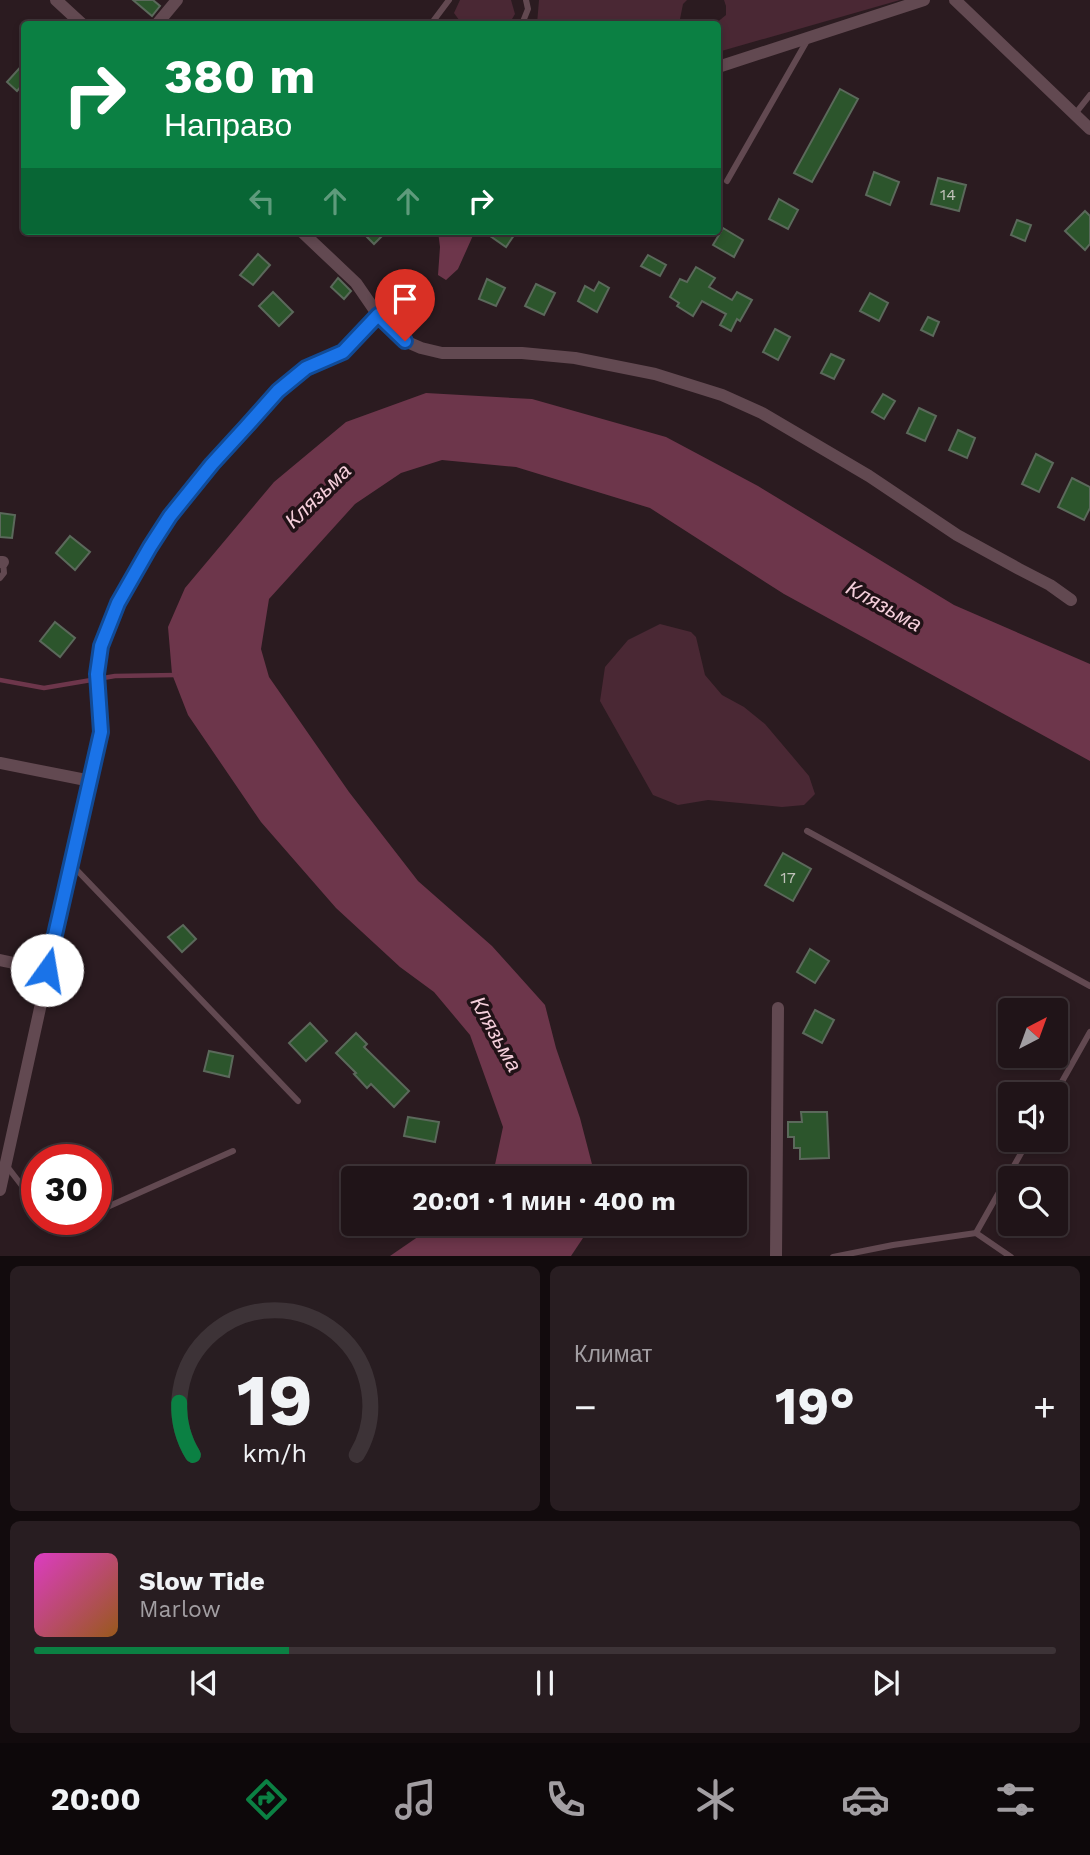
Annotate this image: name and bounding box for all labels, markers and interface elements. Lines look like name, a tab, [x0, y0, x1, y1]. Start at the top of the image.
text: 380 m	[164, 47, 315, 105]
icon: right	[49, 49, 140, 140]
text: Направо	[164, 106, 292, 144]
icon: left	[243, 182, 281, 220]
icon: ahead	[316, 182, 354, 220]
icon: ahead	[389, 182, 427, 220]
icon: right	[462, 182, 500, 220]
house number: 14	[940, 185, 956, 204]
pin	[375, 269, 435, 341]
icon: arrive	[386, 280, 424, 318]
water label: Клязьма	[279, 458, 356, 533]
water label: Клязьма	[842, 575, 926, 636]
house number: 17	[780, 868, 796, 887]
position arrow	[10, 933, 84, 1007]
water label: Клязьма	[466, 992, 527, 1076]
north arrow	[998, 998, 1068, 1068]
map controls	[998, 998, 1068, 1236]
button: sound	[998, 1082, 1068, 1152]
speed limit sign: 30	[21, 1144, 112, 1235]
button: search	[998, 1166, 1068, 1236]
text: 20:01 · 1 мин · 400 m	[412, 1186, 676, 1216]
text: Климат	[574, 1341, 652, 1368]
text: 19	[237, 1357, 313, 1443]
text: 19°	[775, 1376, 855, 1437]
text: −	[574, 1385, 597, 1429]
text: +	[1033, 1385, 1056, 1429]
text: km/h	[243, 1438, 307, 1467]
text: Slow Tide	[139, 1566, 265, 1596]
text: Marlow	[139, 1596, 221, 1623]
icon: previous	[185, 1664, 223, 1702]
icon: pause	[526, 1664, 564, 1702]
icon: next	[867, 1664, 905, 1702]
icon: directions	[242, 1775, 291, 1824]
icon: music	[391, 1775, 440, 1824]
icon: phone	[541, 1775, 590, 1824]
icon: climate	[691, 1775, 740, 1824]
icon: car	[841, 1775, 890, 1824]
icon: filters	[991, 1775, 1040, 1824]
text: 20:00	[50, 1780, 141, 1818]

